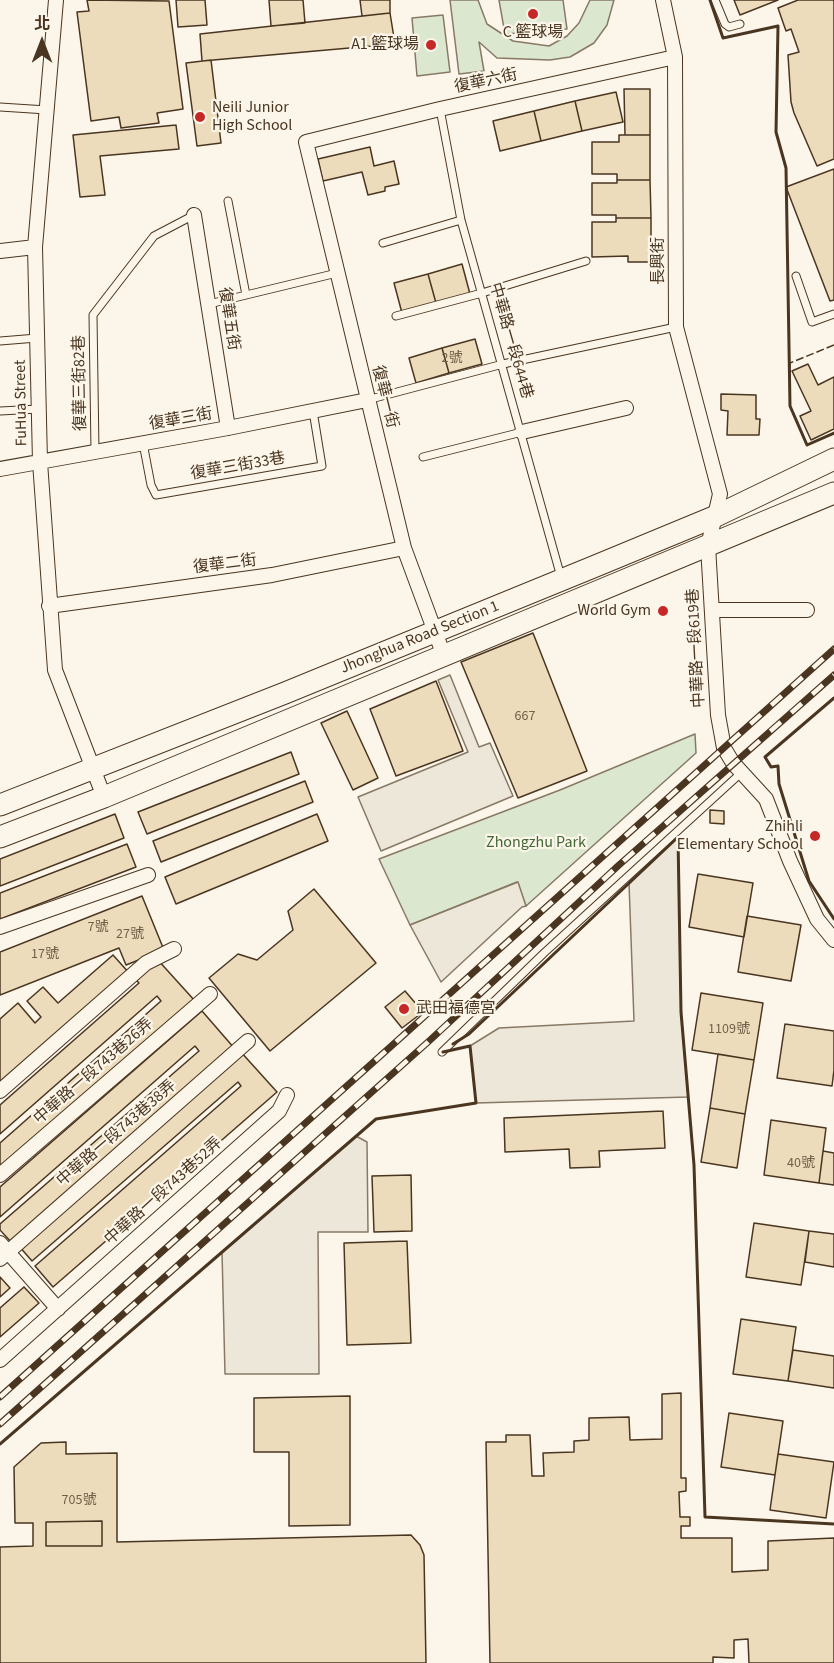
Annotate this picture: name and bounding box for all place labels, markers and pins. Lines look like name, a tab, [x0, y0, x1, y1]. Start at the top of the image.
marker: C 籃球場	[526, 7, 540, 21]
place label: C 籃球場	[503, 23, 563, 43]
place label: A1 籃球場	[351, 35, 419, 55]
marker: A1 籃球場	[424, 38, 438, 52]
place label: Neili Junior High School	[212, 98, 292, 136]
marker: Neili Junior High School	[193, 110, 207, 124]
place label: World Gym	[577, 601, 651, 621]
marker: World Gym	[656, 604, 670, 618]
place label: Zhihli Elementary School	[677, 817, 803, 855]
marker: Zhihli Elementary School	[808, 829, 822, 843]
place label: 武田福德宮	[416, 999, 496, 1019]
marker: 武田福德宮	[397, 1002, 411, 1016]

